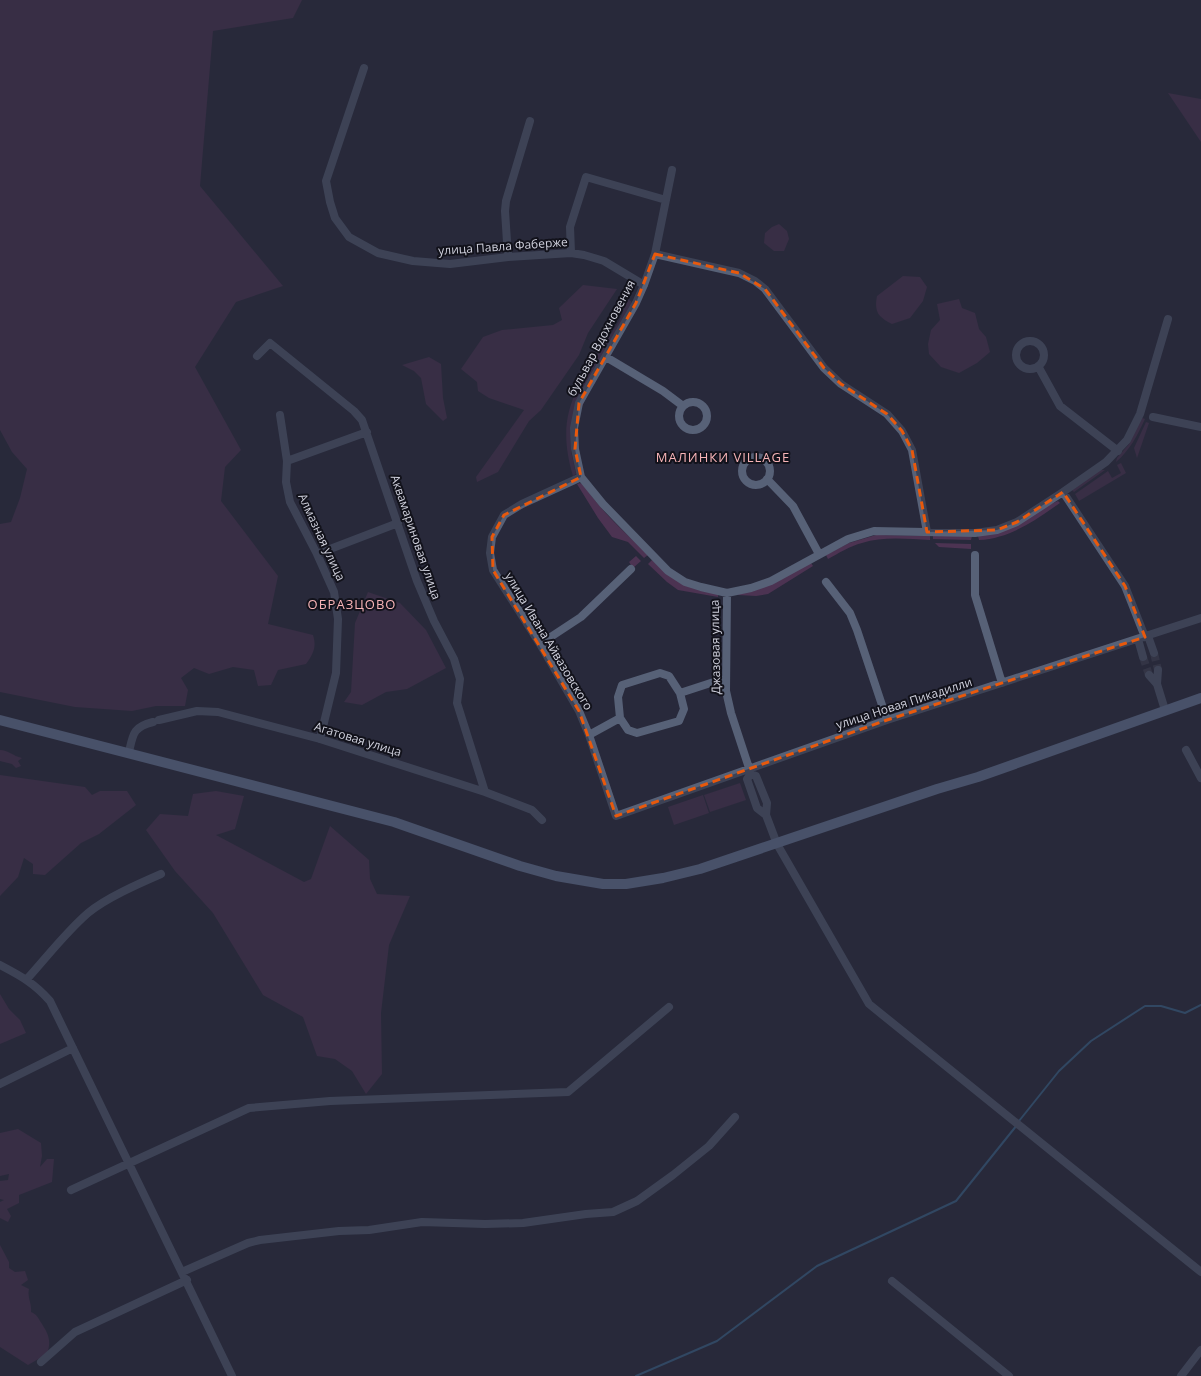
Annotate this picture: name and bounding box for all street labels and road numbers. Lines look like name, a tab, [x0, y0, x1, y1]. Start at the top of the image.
street label: улица Павла Фаберже	[438, 233, 569, 259]
street label: бульвар Вдохновения	[563, 277, 639, 399]
street label: Аквамариновая улица	[387, 472, 445, 602]
street label: Алмазная улица	[294, 491, 350, 583]
street label: улица Ивана Айвазовского	[501, 569, 597, 713]
street label: Джазовая улица	[706, 599, 724, 695]
street label: улица Новая Пикадилли	[834, 673, 974, 733]
street label: Агатовая улица	[312, 718, 404, 760]

